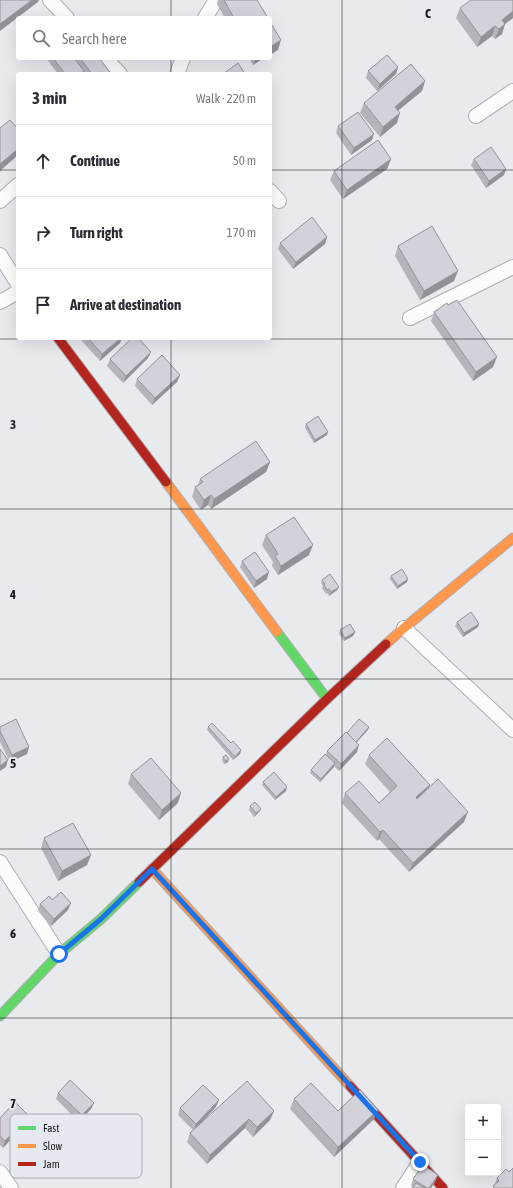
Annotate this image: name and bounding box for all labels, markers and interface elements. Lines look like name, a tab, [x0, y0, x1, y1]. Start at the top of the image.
text: C	[425, 6, 431, 21]
search box	[16, 16, 272, 60]
icon: search	[30, 27, 52, 49]
text: Search here	[62, 30, 127, 47]
text: 3 min	[32, 88, 67, 108]
text: Walk · 220 m	[196, 91, 256, 106]
icon: ahead	[32, 150, 54, 172]
text: Continue	[70, 152, 120, 169]
text: 50 m	[233, 153, 256, 168]
icon: right	[32, 222, 54, 244]
text: Turn right	[70, 224, 123, 241]
text: 170 m	[227, 225, 256, 240]
icon: arrive	[32, 294, 54, 316]
text: Arrive at destination	[70, 296, 181, 313]
text: 3	[10, 417, 16, 432]
text: 4	[9, 587, 16, 602]
text: 5	[10, 756, 16, 771]
text: 6	[10, 926, 16, 941]
route start	[50, 945, 68, 963]
text: 7	[10, 1096, 16, 1111]
map controls	[465, 1104, 501, 1176]
button: +	[465, 1104, 501, 1140]
legend	[10, 1114, 142, 1178]
text: Fast	[43, 1122, 59, 1134]
text: Slow	[43, 1140, 62, 1152]
button: −	[465, 1140, 501, 1176]
route end	[411, 1153, 429, 1171]
text: Jam	[43, 1158, 60, 1170]

